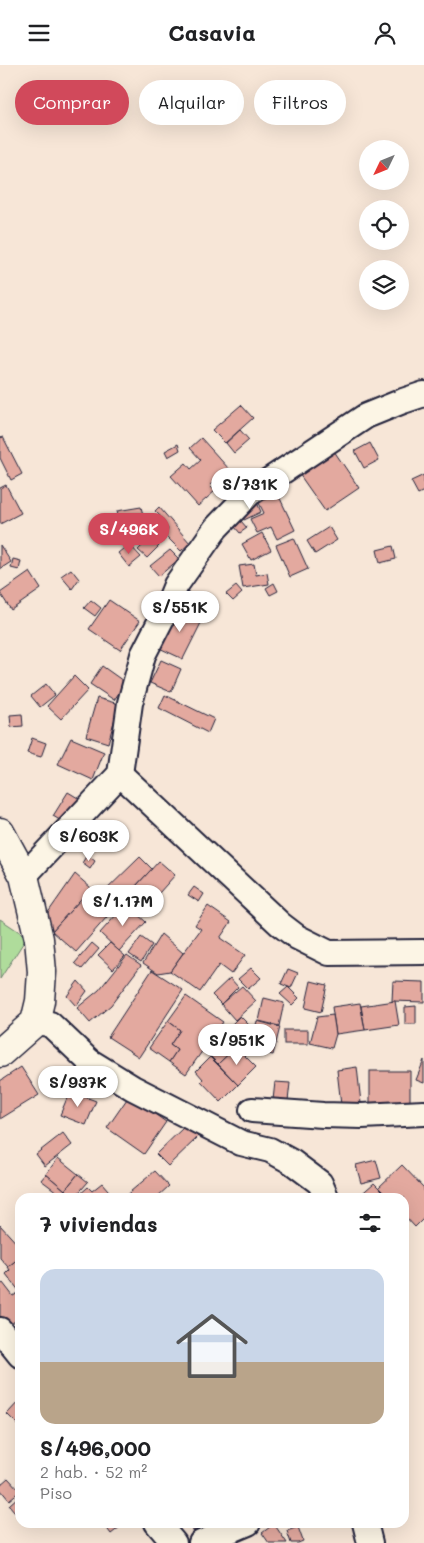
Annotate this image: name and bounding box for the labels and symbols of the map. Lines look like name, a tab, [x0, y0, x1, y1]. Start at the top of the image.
north arrow	[359, 140, 409, 190]
pin: S/731K	[209, 467, 291, 510]
pin: S/496K	[88, 513, 170, 555]
pin: S/551K	[139, 591, 221, 633]
pin: S/603K	[48, 819, 130, 862]
pin: S/1.17M	[77, 885, 169, 927]
pin: S/951K	[196, 1023, 278, 1066]
pin: S/937K	[37, 1065, 119, 1108]

